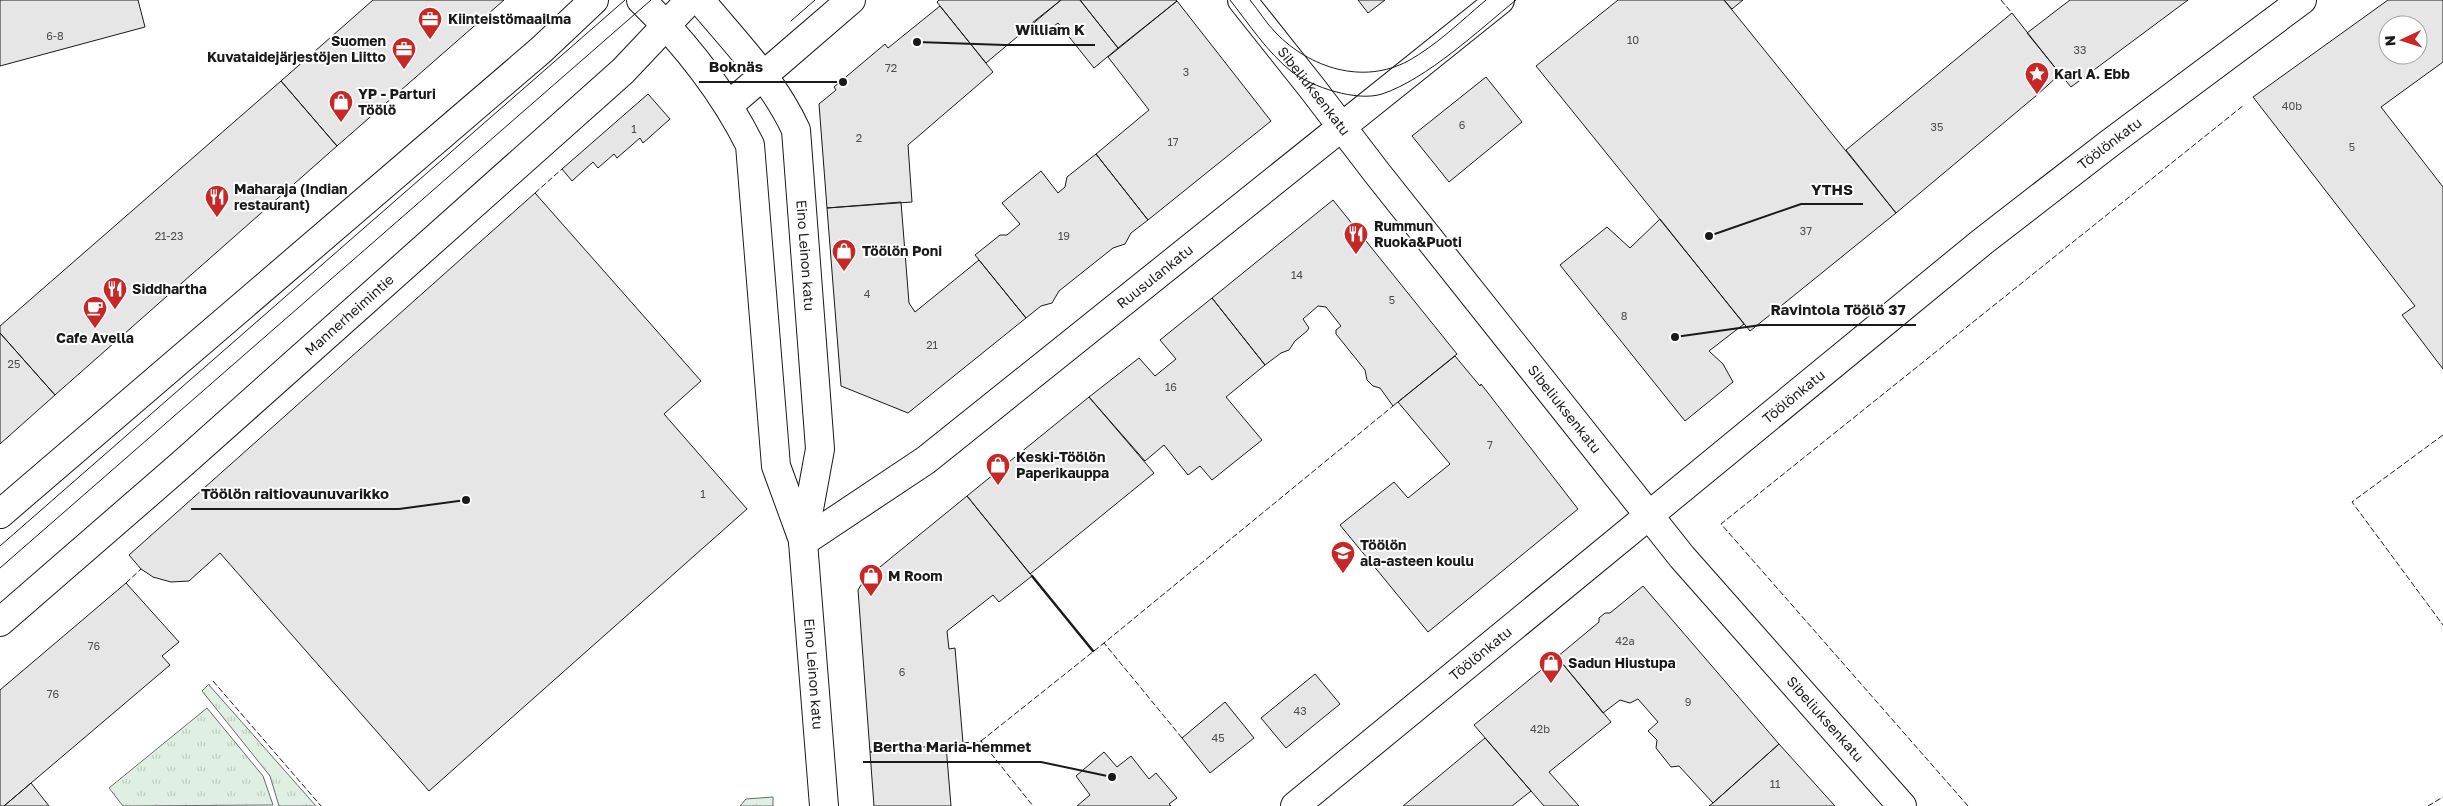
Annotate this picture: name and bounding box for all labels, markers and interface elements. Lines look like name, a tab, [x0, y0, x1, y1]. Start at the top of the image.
office icon: Kiinteistömaailma	[417, 6, 443, 40]
place label: Kiinteistömaailma	[448, 10, 571, 27]
callout: William K	[1005, 15, 1095, 45]
north arrow	[2378, 15, 2428, 65]
text: William K	[1015, 20, 1085, 38]
house number: 6-8	[46, 29, 64, 42]
place label: Suomen Kuvataidejärjestöjen Liitto	[207, 32, 386, 65]
house number: 10	[1627, 33, 1639, 46]
text: N	[2381, 35, 2398, 47]
office icon: Suomen Kuvataidejärjestöjen Liitto	[391, 36, 417, 70]
street label: Sibeliuksenkatu	[1274, 43, 1354, 139]
house number: 33	[2074, 43, 2086, 56]
callout: Boknäs	[699, 52, 773, 82]
text: Boknäs	[709, 57, 763, 75]
house number: 72	[885, 61, 897, 74]
place icon: Karl A. Ebb	[2024, 61, 2050, 95]
house number: 3	[1183, 65, 1189, 78]
place label: Karl A. Ebb	[2054, 65, 2130, 82]
place label: YP - Parturi Töölö	[358, 85, 436, 118]
shop icon: YP - Parturi Töölö	[328, 89, 354, 123]
house number: 40b	[2282, 99, 2302, 112]
street label: Töölönkatu	[2074, 114, 2145, 173]
house number: 6	[1459, 118, 1466, 131]
house number: 35	[1931, 120, 1943, 133]
house number: 1	[631, 122, 637, 135]
house number: 2	[856, 131, 862, 144]
house number: 17	[1167, 135, 1179, 148]
house number: 5	[2349, 140, 2355, 153]
callout: YTHS	[1801, 174, 1863, 204]
place label: Maharaja (Indian restaurant)	[234, 180, 348, 213]
text: YTHS	[1811, 180, 1853, 198]
restaurant icon: Maharaja (Indian restaurant)	[204, 184, 230, 218]
street label: Eino Leinon katu	[793, 199, 819, 312]
place label: Rummun Ruoka&Puoti	[1374, 217, 1462, 250]
restaurant icon: Rummun Ruoka&Puoti	[1343, 221, 1369, 255]
house number: 37	[1800, 224, 1812, 237]
house number: 21-23	[155, 229, 183, 242]
house number: 19	[1058, 229, 1070, 242]
shop icon: Töölön Poni	[831, 238, 857, 272]
street label: Ruusulankatu	[1113, 241, 1196, 312]
place label: Töölön Poni	[862, 242, 942, 259]
house number: 14	[1291, 268, 1303, 281]
street label: Mannerheimintie	[301, 271, 397, 359]
restaurant icon: Siddhartha	[102, 276, 128, 310]
place label: Siddhartha	[132, 280, 207, 297]
house number: 4	[864, 287, 871, 300]
house number: 5	[1389, 293, 1395, 306]
cafe icon: Cafe Avella	[82, 295, 108, 329]
callout: Ravintola Töölö 37	[1761, 295, 1916, 325]
text: Ravintola Töölö 37	[1770, 300, 1906, 318]
house number: 8	[1621, 309, 1628, 322]
place label: Cafe Avella	[56, 329, 134, 346]
house number: 21	[926, 338, 938, 351]
house number: 25	[8, 357, 20, 370]
street label: Sibeliuksenkatu	[1525, 361, 1605, 456]
street label: Töölönkatu	[1759, 366, 1828, 427]
house number: 16	[1165, 380, 1177, 393]
house number: 7	[1487, 438, 1493, 451]
place label: Keski-Töölön Paperikauppa	[1016, 448, 1109, 481]
shop icon: Keski-Töölön Paperikauppa	[985, 452, 1011, 486]
callout: Töölön raitiovaunuvarikko	[191, 479, 399, 509]
text: Töölön raitiovaunuvarikko	[201, 484, 389, 502]
house number: 1	[700, 487, 706, 500]
place label: Töölön ala-asteen koulu	[1360, 536, 1474, 569]
school or university icon: Töölön ala-asteen koulu	[1330, 540, 1356, 574]
shop icon: M Room	[858, 563, 884, 597]
place label: M Room	[888, 567, 943, 584]
street label: Eino Leinon katu	[801, 618, 827, 730]
street label: Töölönkatu	[1446, 623, 1515, 684]
house number: 42a	[1615, 634, 1635, 647]
house number: 76	[88, 639, 101, 652]
shop icon: Sadun Hiustupa	[1538, 650, 1564, 684]
place label: Sadun Hiustupa	[1568, 654, 1676, 671]
house number: 6	[899, 665, 906, 678]
street label: Sibeliuksenkatu	[1783, 673, 1868, 765]
house number: 76	[47, 687, 60, 700]
house number: 9	[1685, 695, 1691, 708]
house number: 43	[1293, 704, 1307, 717]
house number: 42b	[1530, 722, 1550, 735]
house number: 45	[1211, 731, 1225, 744]
callout: Bertha Maria-hemmet	[863, 732, 1041, 762]
text: Bertha Maria-hemmet	[873, 737, 1031, 755]
house number: 11	[1770, 777, 1780, 790]

